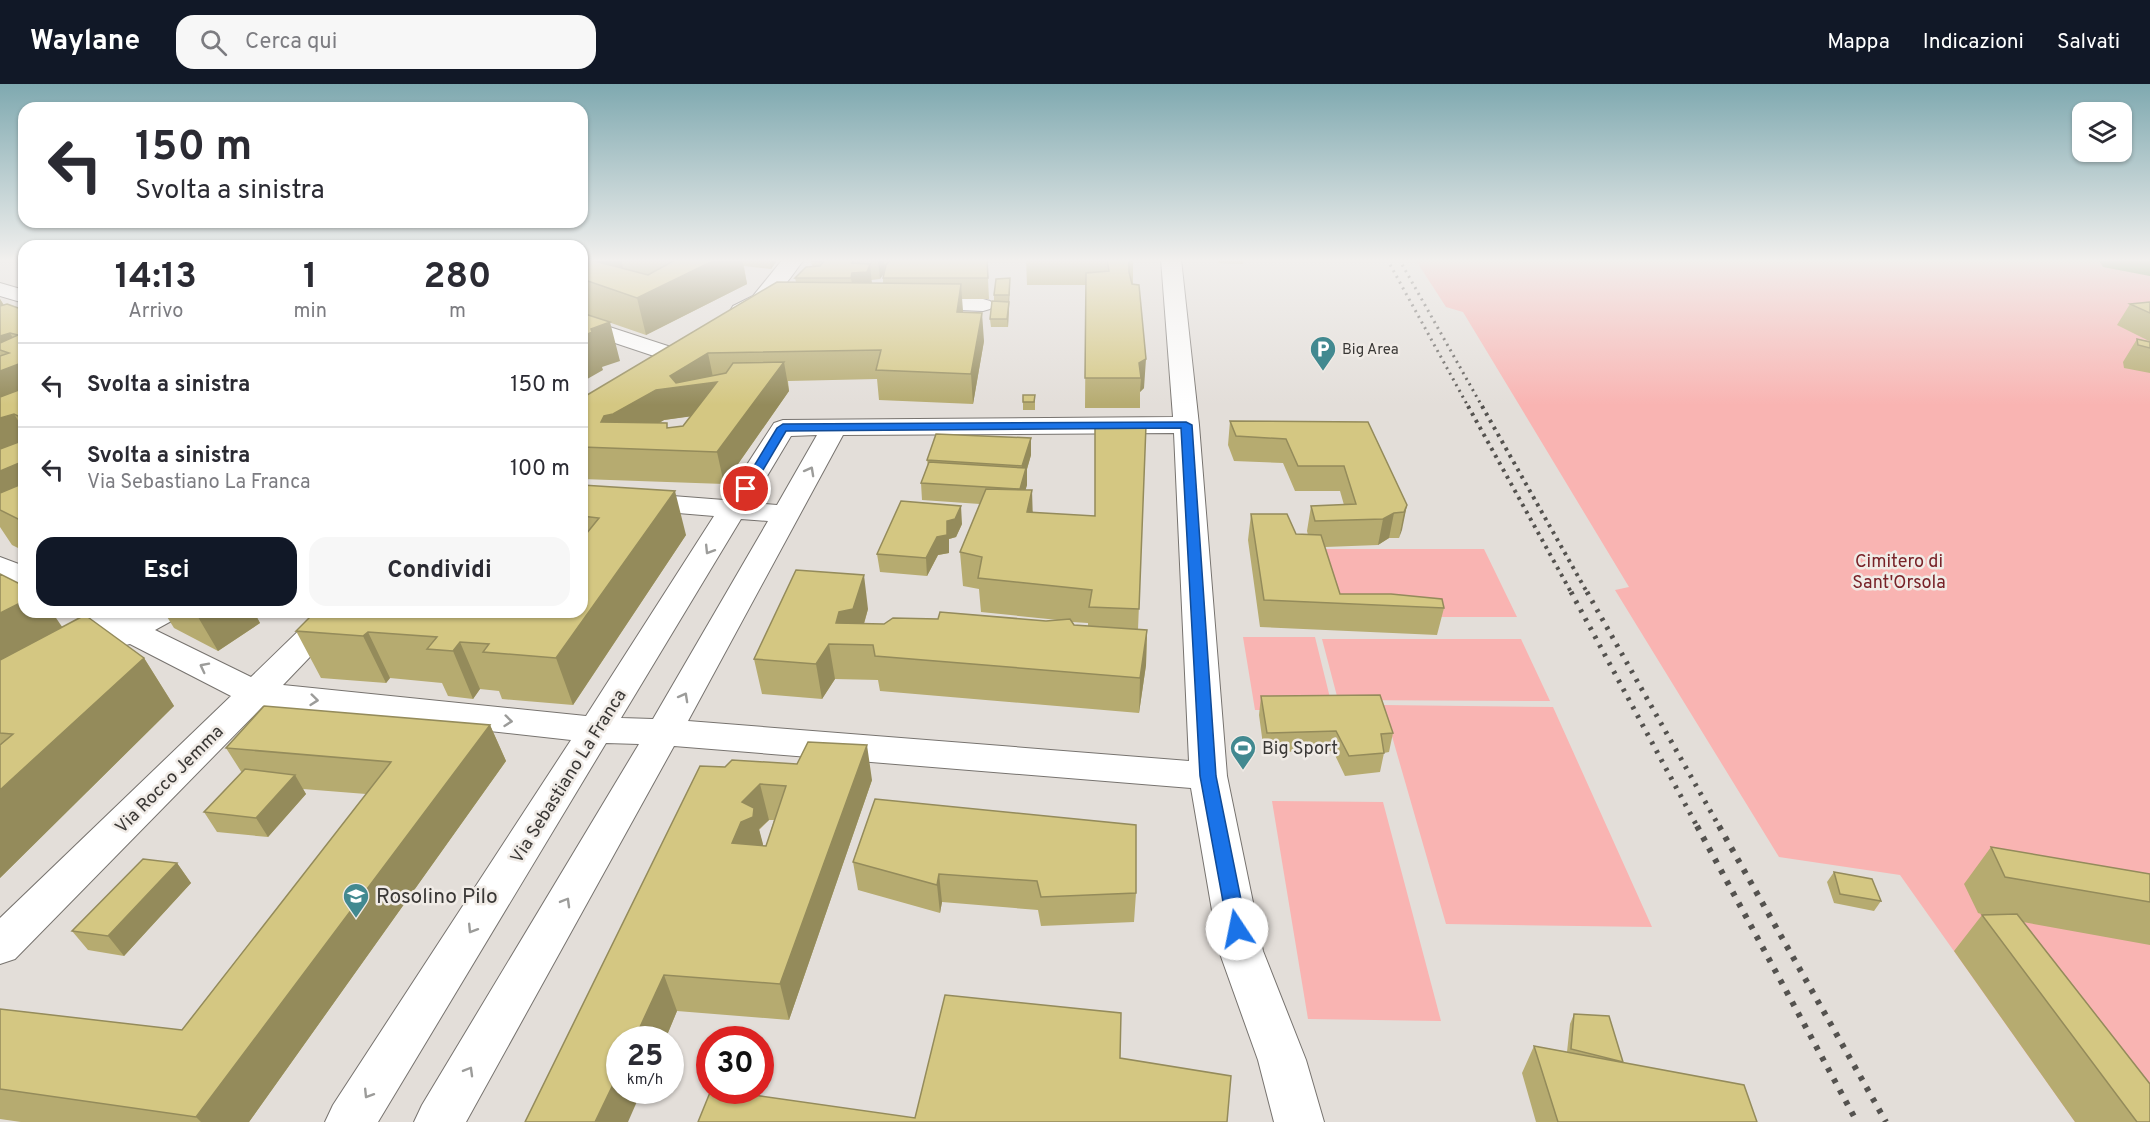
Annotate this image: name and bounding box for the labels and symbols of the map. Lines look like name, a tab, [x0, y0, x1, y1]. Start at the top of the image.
parking icon: Big Area	[1308, 334, 1338, 372]
place label: Big Area	[1342, 341, 1399, 360]
pin	[720, 463, 771, 514]
one-way arrow	[803, 467, 814, 477]
one-way arrow	[705, 544, 717, 554]
park label: Cimitero di Sant'Orsola	[1852, 551, 1946, 595]
one-way arrow	[199, 663, 210, 674]
street label: Via Sebastiano La Franca	[506, 685, 632, 868]
one-way arrow	[309, 693, 318, 706]
one-way arrow	[677, 693, 688, 703]
one-way arrow	[503, 714, 512, 727]
street label: Via Rocco Jemma	[111, 721, 229, 839]
sports icon: Big Sport	[1228, 733, 1258, 771]
place label: Big Sport	[1262, 738, 1338, 761]
school or university icon: Rosolino Pilo	[341, 881, 371, 919]
place label: Rosolino Pilo	[376, 884, 498, 911]
position arrow	[1205, 897, 1269, 961]
one-way arrow	[559, 898, 570, 908]
one-way arrow	[468, 922, 479, 933]
speed limit sign: 30	[696, 1026, 774, 1104]
one-way arrow	[461, 1067, 473, 1077]
one-way arrow	[364, 1087, 375, 1098]

